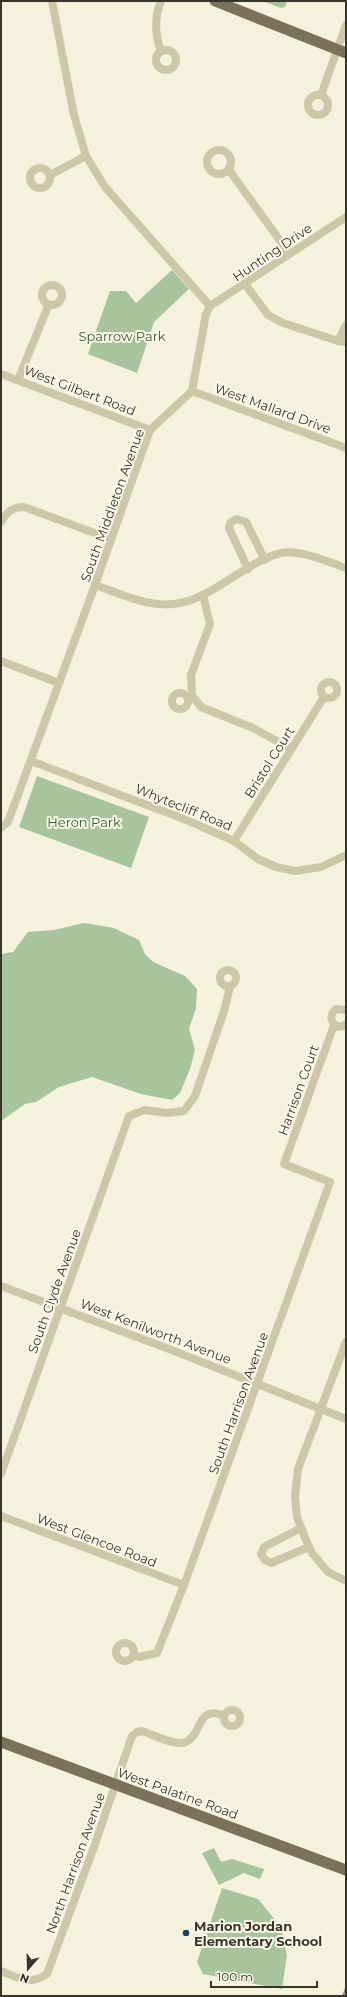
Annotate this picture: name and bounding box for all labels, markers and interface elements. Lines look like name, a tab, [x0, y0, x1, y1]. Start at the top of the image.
street label: Hunting Drive	[229, 220, 315, 284]
park label: Sparrow Park	[78, 328, 166, 344]
street label: West Gilbert Road	[22, 361, 138, 419]
street label: West Mallard Drive	[213, 380, 334, 437]
street label: South Middleton Avenue	[77, 426, 147, 584]
street label: Bristol Court	[241, 723, 297, 801]
street label: Whytecliff Road	[133, 780, 235, 834]
park label: Heron Park	[47, 814, 121, 830]
street label: Harrison Court	[274, 1043, 322, 1137]
street label: South Clyde Avenue	[24, 1227, 84, 1355]
street label: West Kenilworth Avenue	[78, 1295, 234, 1367]
street label: South Harrison Avenue	[205, 1330, 271, 1476]
street label: West Glencoe Road	[35, 1510, 159, 1570]
street label: West Palatine Road	[115, 1764, 241, 1822]
street label: North Harrison Avenue	[42, 1790, 108, 1936]
place label: Marion Jordan Elementary School	[194, 1918, 322, 1949]
marker: Marion Jordan Elementary School	[181, 1928, 191, 1938]
north arrow	[8, 1949, 48, 1989]
scale bar	[211, 1963, 317, 1989]
text: 100 m	[217, 1969, 253, 1984]
text: N	[18, 1970, 31, 1986]

